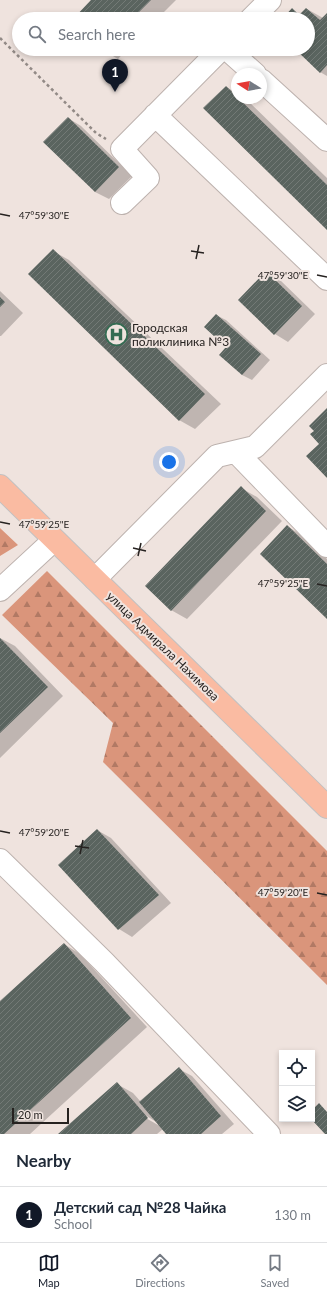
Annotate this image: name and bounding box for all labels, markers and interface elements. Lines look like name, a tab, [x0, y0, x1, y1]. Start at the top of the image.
search box	[12, 12, 315, 56]
icon: search	[26, 23, 48, 45]
text: Search here	[58, 25, 135, 43]
pin: 1	[102, 59, 128, 92]
north arrow	[231, 68, 267, 104]
text: 47°59'30"E	[19, 209, 69, 221]
text: 47°59'30"E	[258, 269, 308, 281]
place label: Городская поликлиника №3	[132, 320, 229, 349]
hospital icon: Городская поликлиника №3	[103, 321, 129, 347]
your location	[159, 452, 179, 472]
text: 47°59'25"E	[19, 518, 69, 530]
text: 47°59'25"E	[258, 577, 308, 589]
street label: улица Адмирала Нахимова	[104, 588, 222, 704]
text: 47°59'20"E	[19, 826, 69, 838]
text: 47°59'20"E	[258, 886, 308, 898]
map controls	[279, 1050, 315, 1122]
button: locate	[279, 1050, 315, 1086]
button: layers	[279, 1086, 315, 1122]
scale bar	[12, 1106, 69, 1125]
text: 20 m	[18, 1108, 43, 1121]
text: Nearby	[16, 1150, 71, 1171]
text: Детский сад №28 Чайка	[54, 1198, 226, 1216]
text: 1	[25, 1207, 33, 1223]
text: 130 m	[274, 1207, 311, 1223]
text: School	[54, 1216, 92, 1232]
tab: Map	[38, 1252, 60, 1289]
tab: Directions	[135, 1252, 185, 1289]
tab: Saved	[260, 1252, 289, 1289]

